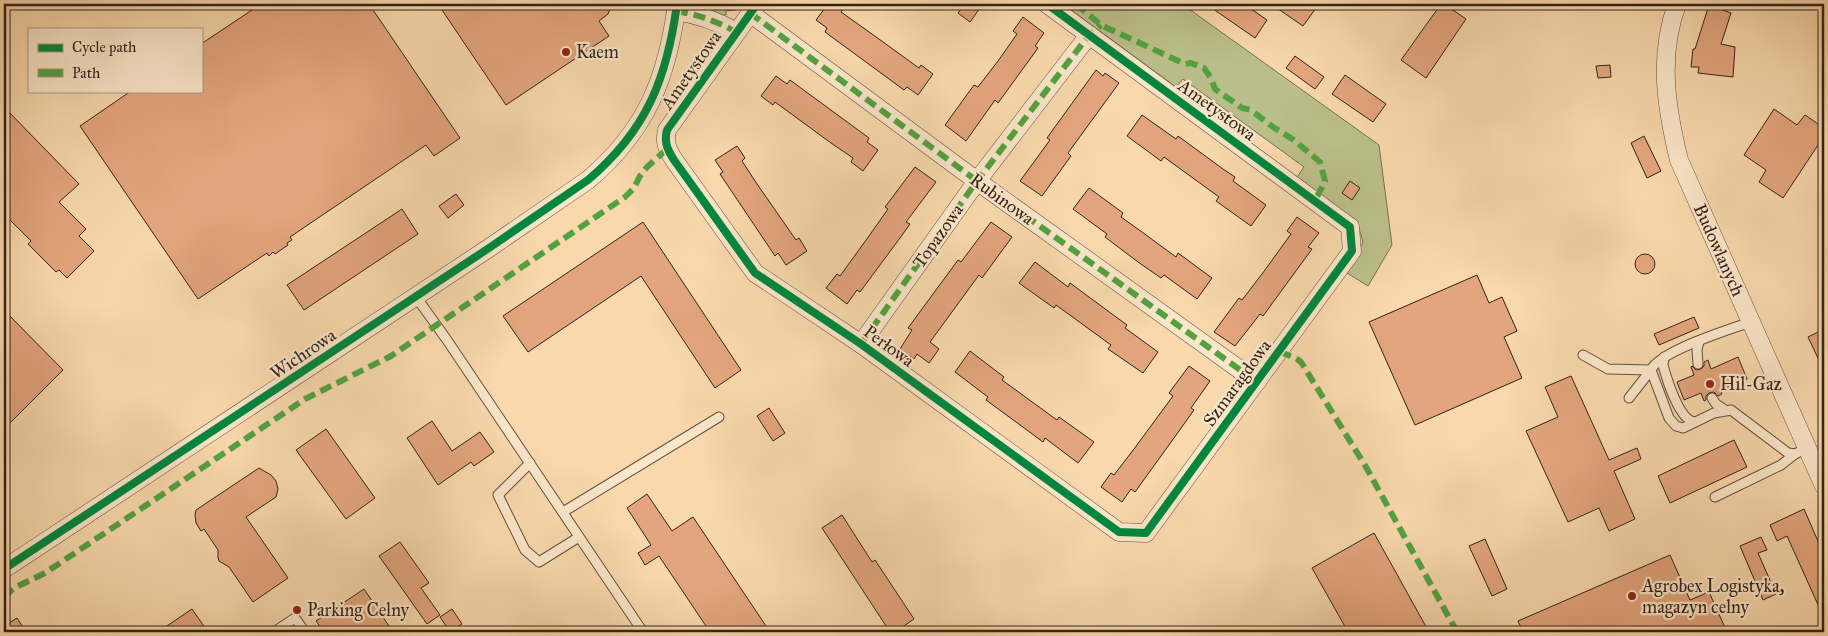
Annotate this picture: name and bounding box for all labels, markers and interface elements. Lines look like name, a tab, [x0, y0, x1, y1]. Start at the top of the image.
street label: Ametystowa	[655, 26, 726, 114]
legend	[28, 28, 202, 92]
text: Cycle path	[72, 38, 137, 56]
place label: Kaem	[576, 41, 619, 63]
marker: Kaem	[560, 46, 572, 58]
text: Path	[72, 64, 101, 82]
street label: Ametystowa	[1173, 74, 1261, 146]
street label: Rubinowa	[966, 168, 1039, 230]
street label: Topazowa	[908, 199, 968, 272]
street label: Budowlanych	[1689, 200, 1749, 300]
street label: Perłowa	[859, 320, 919, 372]
street label: Wichrowa	[266, 324, 340, 384]
street label: Szmaragdowa	[1198, 335, 1277, 431]
place label: Hil-Gaz	[1720, 373, 1782, 395]
marker: Hil-Gaz	[1704, 378, 1716, 390]
place label: Agrobex Logistyka, magazyn celny	[1641, 575, 1785, 619]
marker: Agrobex Logistyka, magazyn celny	[1626, 590, 1638, 602]
place label: Parking Celny	[307, 599, 410, 622]
marker: Parking Celny	[291, 604, 303, 616]

